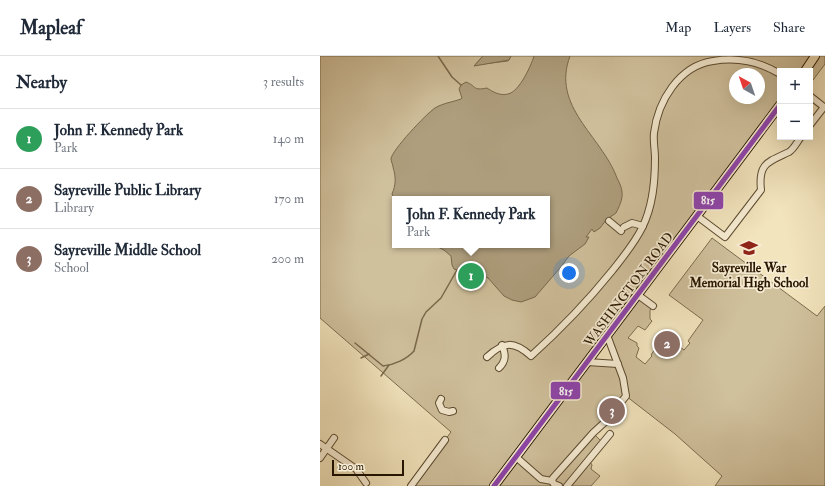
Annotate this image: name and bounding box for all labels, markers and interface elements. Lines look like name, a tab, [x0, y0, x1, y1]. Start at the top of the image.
text: Mapleaf	[20, 16, 82, 40]
text: Map	[665, 19, 691, 36]
text: Layers	[713, 19, 751, 36]
text: Share	[773, 19, 805, 36]
north arrow	[729, 68, 765, 104]
map controls	[777, 68, 813, 140]
button: +	[777, 68, 813, 104]
text: Nearby	[16, 72, 67, 93]
text: 3 results	[263, 74, 304, 90]
button: −	[777, 104, 813, 140]
text: John F. Kennedy Park	[54, 121, 183, 140]
text: 1	[27, 131, 31, 147]
text: 140 m	[273, 131, 304, 147]
text: Park	[54, 140, 78, 156]
text: Sayreville Public Library	[54, 181, 201, 200]
text: 2	[26, 191, 32, 207]
text: 170 m	[274, 191, 304, 207]
line badge: 815	[693, 191, 724, 210]
text: 815	[701, 194, 715, 207]
popup	[392, 196, 550, 248]
text: Library	[54, 200, 94, 216]
text: John F. Kennedy Park	[406, 205, 536, 224]
text: Park	[406, 224, 430, 240]
street label: WASHINGTON ROAD	[580, 229, 677, 351]
school or university icon: Sayreville War Memorial High School	[739, 238, 759, 258]
text: Sayreville Middle School	[54, 241, 201, 260]
text: 3	[27, 251, 32, 267]
text: 200 m	[271, 251, 304, 267]
text: School	[54, 260, 89, 276]
place label: Sayreville War Memorial High School	[689, 260, 809, 292]
pin: 1	[458, 261, 484, 291]
your location	[559, 263, 579, 283]
pin: 2	[654, 329, 680, 359]
line badge: 815	[550, 381, 581, 400]
text: 815	[559, 385, 573, 398]
pin: 3	[599, 396, 625, 426]
scale bar	[332, 458, 404, 477]
text: 100 m	[338, 460, 364, 473]

